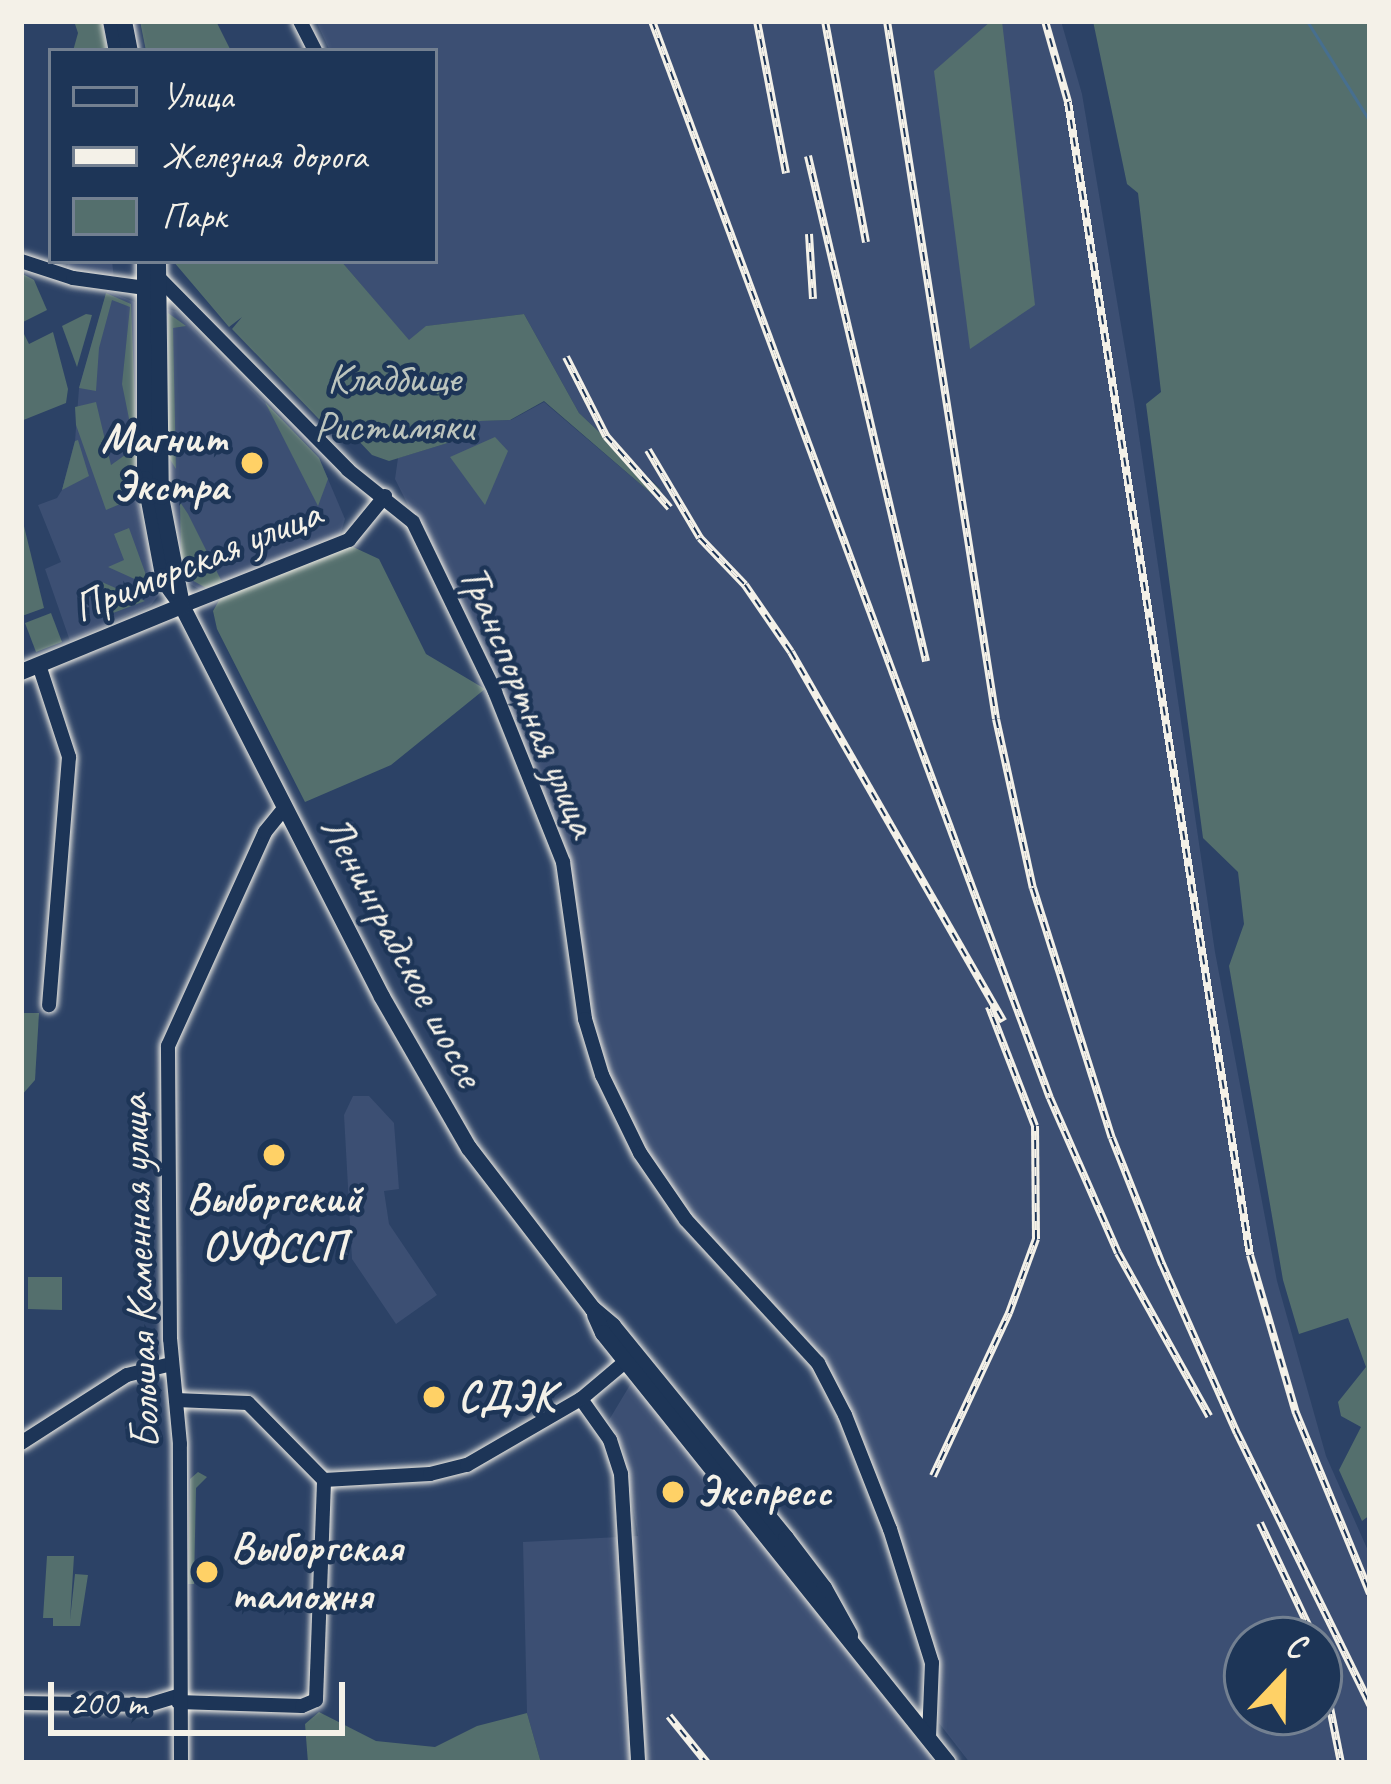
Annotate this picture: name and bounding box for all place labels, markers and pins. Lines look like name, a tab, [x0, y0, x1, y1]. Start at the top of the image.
place label: Магнит Экстра	[101, 414, 228, 512]
marker: Магнит Экстра	[239, 450, 265, 476]
marker: Выборгский ОУФССП	[261, 1142, 287, 1168]
place label: Выборгский ОУФССП	[186, 1174, 362, 1272]
place label: СДЭК	[458, 1372, 554, 1422]
marker: СДЭК	[421, 1384, 447, 1410]
place label: Экспресс	[697, 1467, 831, 1517]
marker: Экспресс	[660, 1479, 686, 1505]
place label: Выборгская таможня	[231, 1523, 403, 1622]
marker: Выборгская таможня	[194, 1559, 220, 1585]

